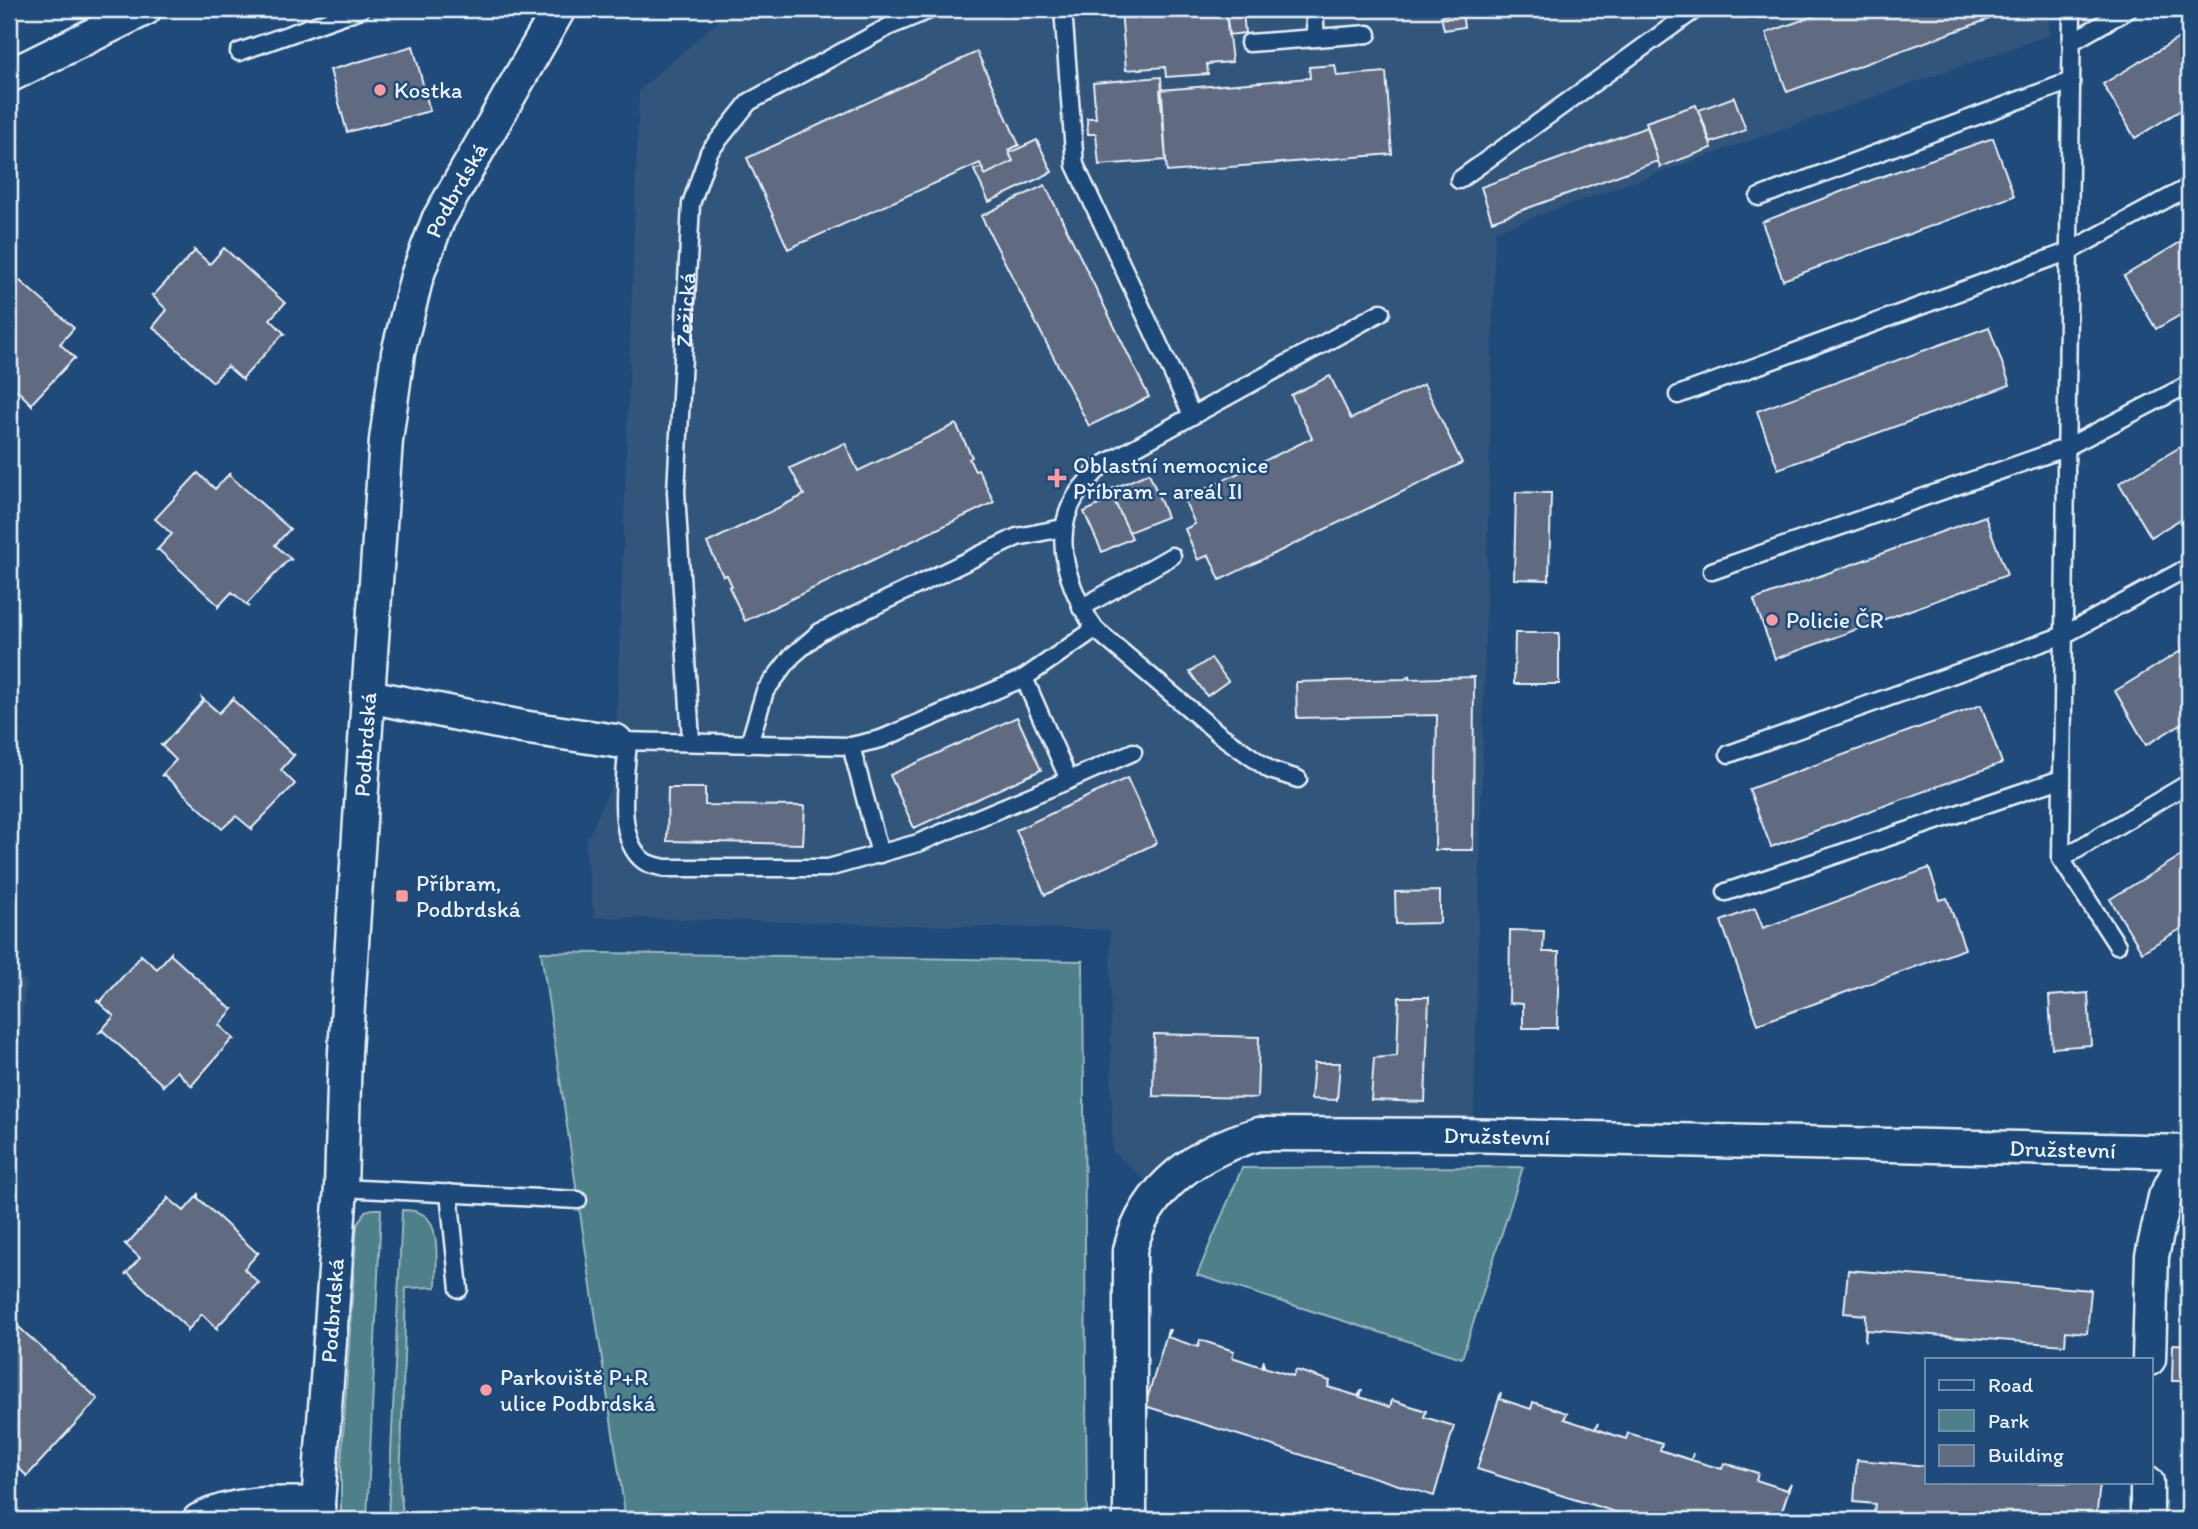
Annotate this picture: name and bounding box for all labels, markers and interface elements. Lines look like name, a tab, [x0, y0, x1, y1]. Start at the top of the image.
place label: Kostka	[394, 76, 462, 104]
marker: Kostka	[372, 82, 388, 98]
street label: Podbrdská	[419, 137, 494, 241]
street label: Žežická	[670, 271, 701, 348]
place label: Oblastní nemocnice Příbram - areál II	[1073, 451, 1269, 505]
marker: Oblastní nemocnice Příbram - areál II	[1047, 468, 1067, 488]
place label: Policie ČR	[1786, 606, 1884, 634]
marker: Policie ČR	[1764, 612, 1780, 628]
street label: Podbrdská	[348, 691, 382, 798]
place label: Příbram, Podbrdská	[416, 869, 521, 923]
marker: Příbram, Podbrdská	[394, 888, 410, 904]
street label: Družstevní	[1444, 1121, 1550, 1151]
street label: Družstevní	[2009, 1134, 2116, 1164]
street label: Podbrdská	[314, 1257, 350, 1364]
legend	[1925, 1358, 2152, 1484]
place label: Parkoviště P+R ulice Podbrdská	[500, 1363, 656, 1417]
text: Road	[1988, 1372, 2034, 1397]
marker: Parkoviště P+R ulice Podbrdská	[478, 1382, 494, 1398]
text: Park	[1988, 1408, 2030, 1433]
text: Building	[1988, 1442, 2064, 1467]

